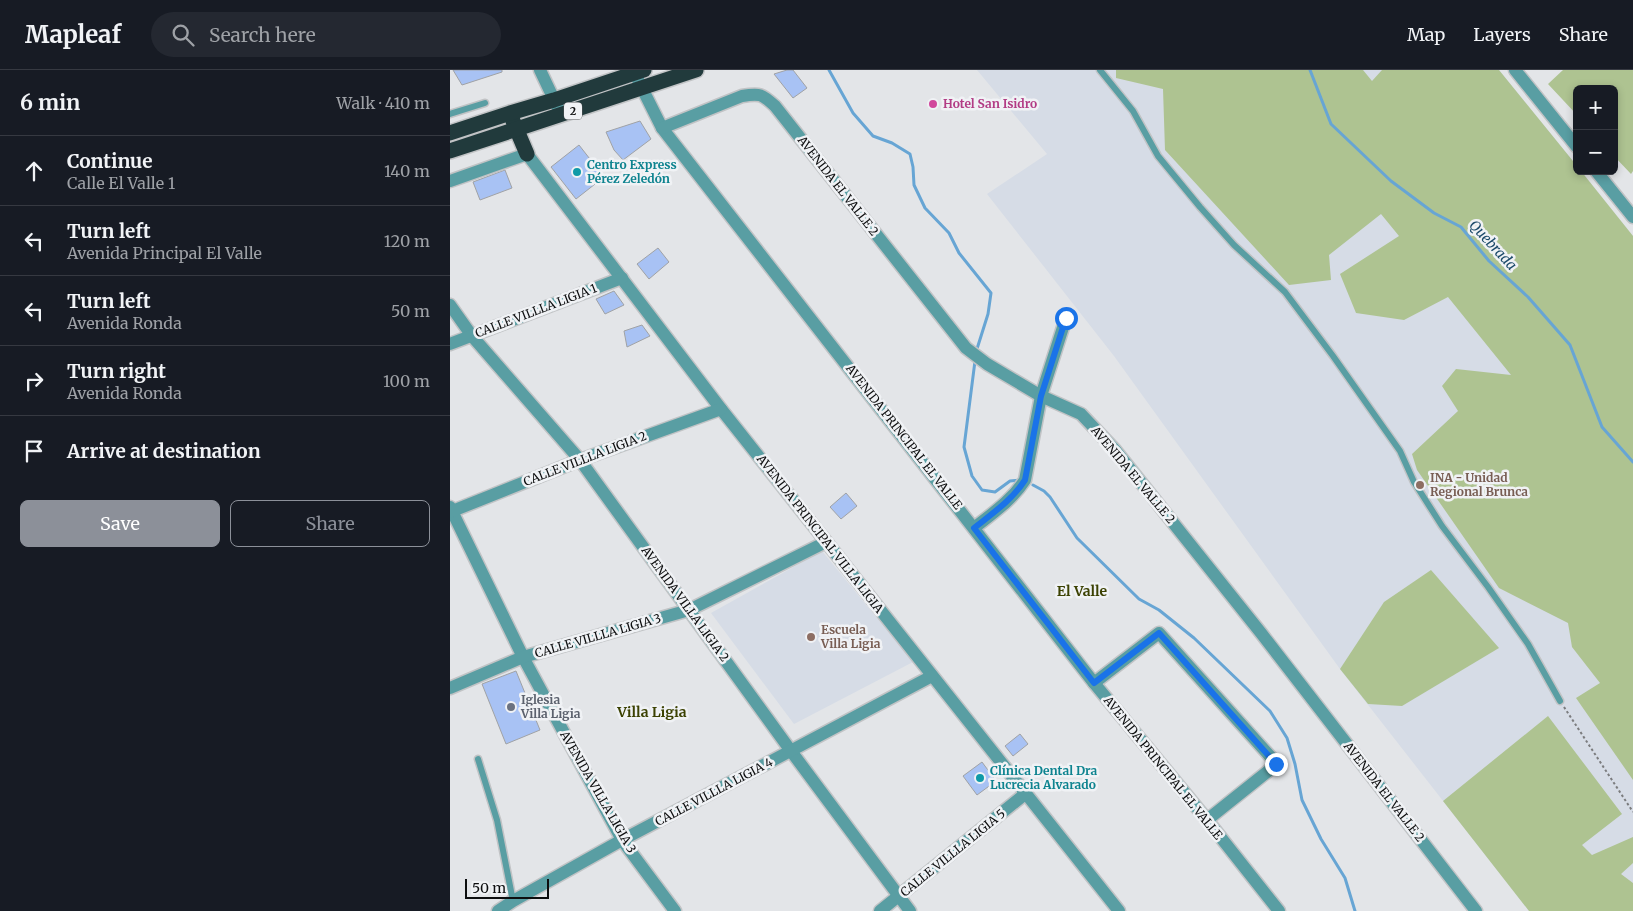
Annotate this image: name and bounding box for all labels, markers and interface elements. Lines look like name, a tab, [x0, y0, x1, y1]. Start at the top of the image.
search box	[151, 12, 501, 57]
text: Mapleaf	[25, 19, 121, 50]
icon: search	[169, 21, 197, 49]
text: Search here	[209, 23, 316, 47]
text: Map	[1407, 23, 1445, 46]
text: Layers	[1473, 23, 1531, 46]
text: Share	[1559, 23, 1608, 46]
map controls	[1573, 85, 1618, 175]
button: +	[1573, 85, 1618, 130]
text: 6 min	[20, 89, 80, 116]
text: Walk · 410 m	[336, 93, 430, 113]
place label: Hotel San Isidro	[943, 96, 1037, 111]
marker: Hotel San Isidro	[927, 98, 939, 110]
road number: 2	[564, 102, 582, 119]
button: −	[1573, 130, 1618, 175]
street label: AVENIDA EL VALLE 2	[794, 132, 882, 239]
text: Continue	[67, 149, 153, 173]
icon: ahead	[20, 157, 48, 185]
place label: Centro Express Pérez Zeledón	[587, 157, 677, 186]
text: 140 m	[384, 161, 430, 181]
marker: Centro Express Pérez Zeledón	[571, 166, 583, 178]
text: Calle El Valle 1	[67, 173, 175, 193]
water label: Quebrada	[1465, 216, 1521, 274]
text: Turn left	[67, 219, 151, 243]
icon: left	[20, 227, 48, 255]
text: 120 m	[384, 231, 430, 251]
text: Avenida Principal El Valle	[67, 243, 262, 263]
street label: CALLE VILLLA LIGIA 1	[473, 280, 599, 341]
text: Turn left	[67, 289, 151, 313]
icon: left	[20, 297, 48, 325]
text: 50 m	[391, 301, 430, 321]
route start	[1055, 307, 1078, 330]
text: Avenida Ronda	[67, 313, 182, 333]
text: Turn right	[67, 359, 166, 383]
street label: AVENIDA PRINCIPAL EL VALLE	[842, 360, 966, 512]
icon: right	[20, 367, 48, 395]
text: 100 m	[383, 371, 430, 391]
text: Avenida Ronda	[67, 383, 182, 403]
street label: AVENIDA EL VALLE 2	[1088, 422, 1178, 526]
street label: CALLE VILLLA LIGIA 2	[521, 428, 649, 489]
icon: arrive	[20, 437, 48, 465]
text: Arrive at destination	[67, 439, 261, 463]
street label: AVENIDA PRINCIPAL VILLA LIGIA	[753, 451, 887, 616]
place label: INA - Unidad Regional Brunca	[1430, 470, 1528, 499]
marker: INA - Unidad Regional Brunca	[1414, 479, 1426, 491]
button: Save	[20, 500, 220, 547]
button: Share	[230, 500, 430, 547]
street label: AVENIDA VILLA LIGIA 2	[638, 542, 732, 664]
district label: El Valle	[1057, 582, 1108, 600]
street label: CALLE VILLLA LIGIA 3	[533, 610, 663, 661]
place label: Escuela Villa Ligia	[820, 622, 881, 651]
marker: Escuela Villa Ligia	[805, 631, 817, 643]
place label: Iglesia Villa Ligia	[520, 692, 581, 721]
street label: AVENIDA PRINCIPAL EL VALLE	[1100, 692, 1226, 843]
marker: Iglesia Villa Ligia	[505, 701, 517, 713]
district label: Villa Ligia	[616, 703, 687, 721]
street label: AVENIDA VILLA LIGIA 3	[557, 727, 640, 856]
street label: AVENIDA EL VALLE 2	[1340, 738, 1428, 845]
route end	[1265, 753, 1288, 776]
street label: CALLE VILLLA LIGIA 4	[652, 754, 776, 829]
place label: Clínica Dental Dra Lucrecia Alvarado	[990, 763, 1098, 792]
marker: Clínica Dental Dra Lucrecia Alvarado	[974, 772, 986, 784]
street label: CALLE VILLLA LIGIA 5	[897, 806, 1008, 900]
scale bar	[465, 876, 549, 899]
text: 50 m	[472, 879, 506, 897]

